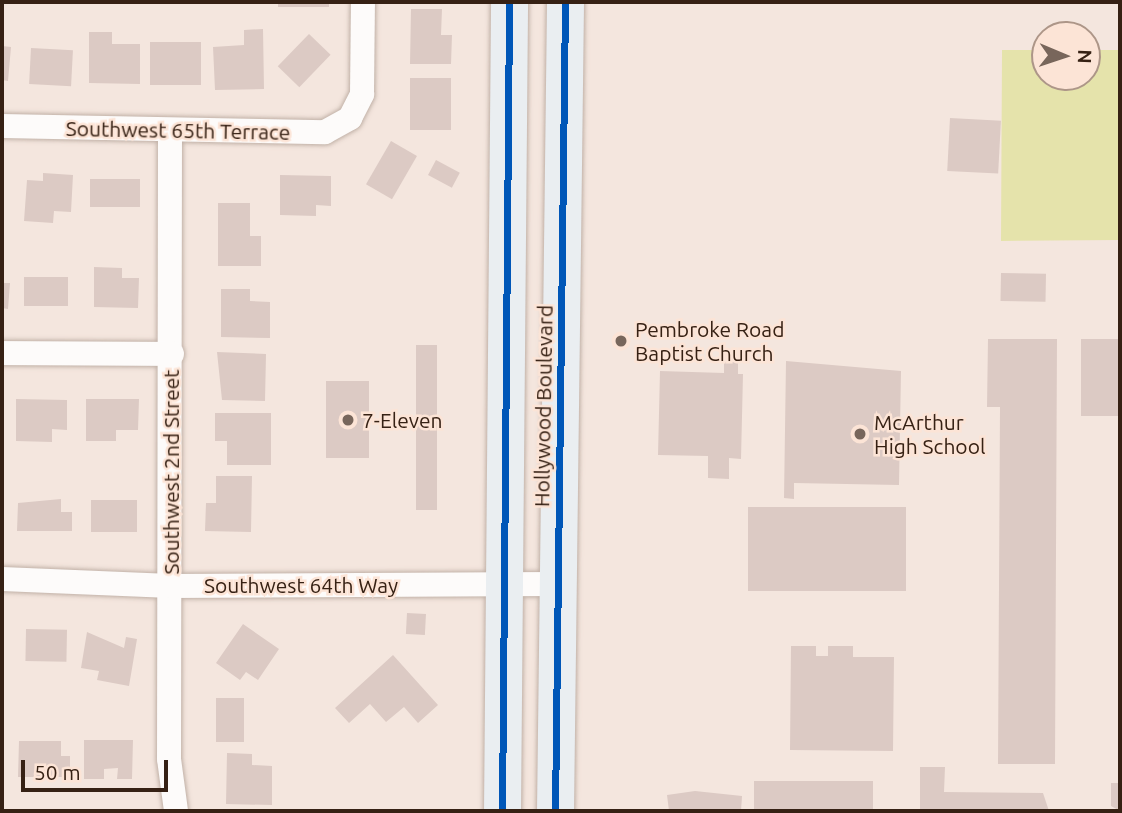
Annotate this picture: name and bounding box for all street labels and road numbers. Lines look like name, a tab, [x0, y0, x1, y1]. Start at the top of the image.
street label: Southwest 65th Terrace	[66, 115, 290, 145]
street label: Hollywood Boulevard	[529, 305, 557, 507]
street label: Southwest 2nd Street	[158, 369, 184, 575]
street label: Southwest 64th Way	[204, 572, 398, 598]

